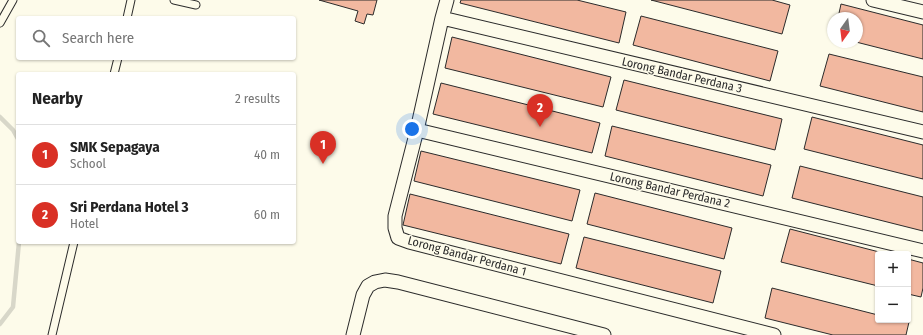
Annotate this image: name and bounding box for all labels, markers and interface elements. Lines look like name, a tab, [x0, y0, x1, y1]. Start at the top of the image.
north arrow	[827, 12, 863, 48]
search box	[16, 16, 296, 60]
icon: search	[30, 27, 52, 49]
text: Search here	[62, 29, 134, 47]
street label: Lorong Bandar Perdana 3	[621, 54, 743, 96]
text: Nearby	[32, 88, 83, 109]
text: 2 results	[235, 91, 280, 106]
pin: 2	[527, 94, 553, 127]
your location	[402, 119, 422, 139]
pin: 1	[310, 131, 336, 164]
text: SMK Sepagaya	[70, 138, 160, 156]
text: 1	[42, 147, 48, 162]
text: 40 m	[254, 147, 280, 162]
text: School	[70, 156, 106, 171]
street label: Lorong Bandar Perdana 2	[609, 169, 731, 211]
text: Sri Perdana Hotel 3	[70, 198, 189, 216]
text: 2	[42, 207, 48, 222]
text: 60 m	[254, 207, 280, 222]
text: Hotel	[70, 216, 99, 231]
street label: Lorong Bandar Perdana 1	[406, 233, 528, 279]
map controls	[875, 251, 911, 323]
button: +	[875, 251, 911, 287]
button: −	[875, 287, 911, 323]

